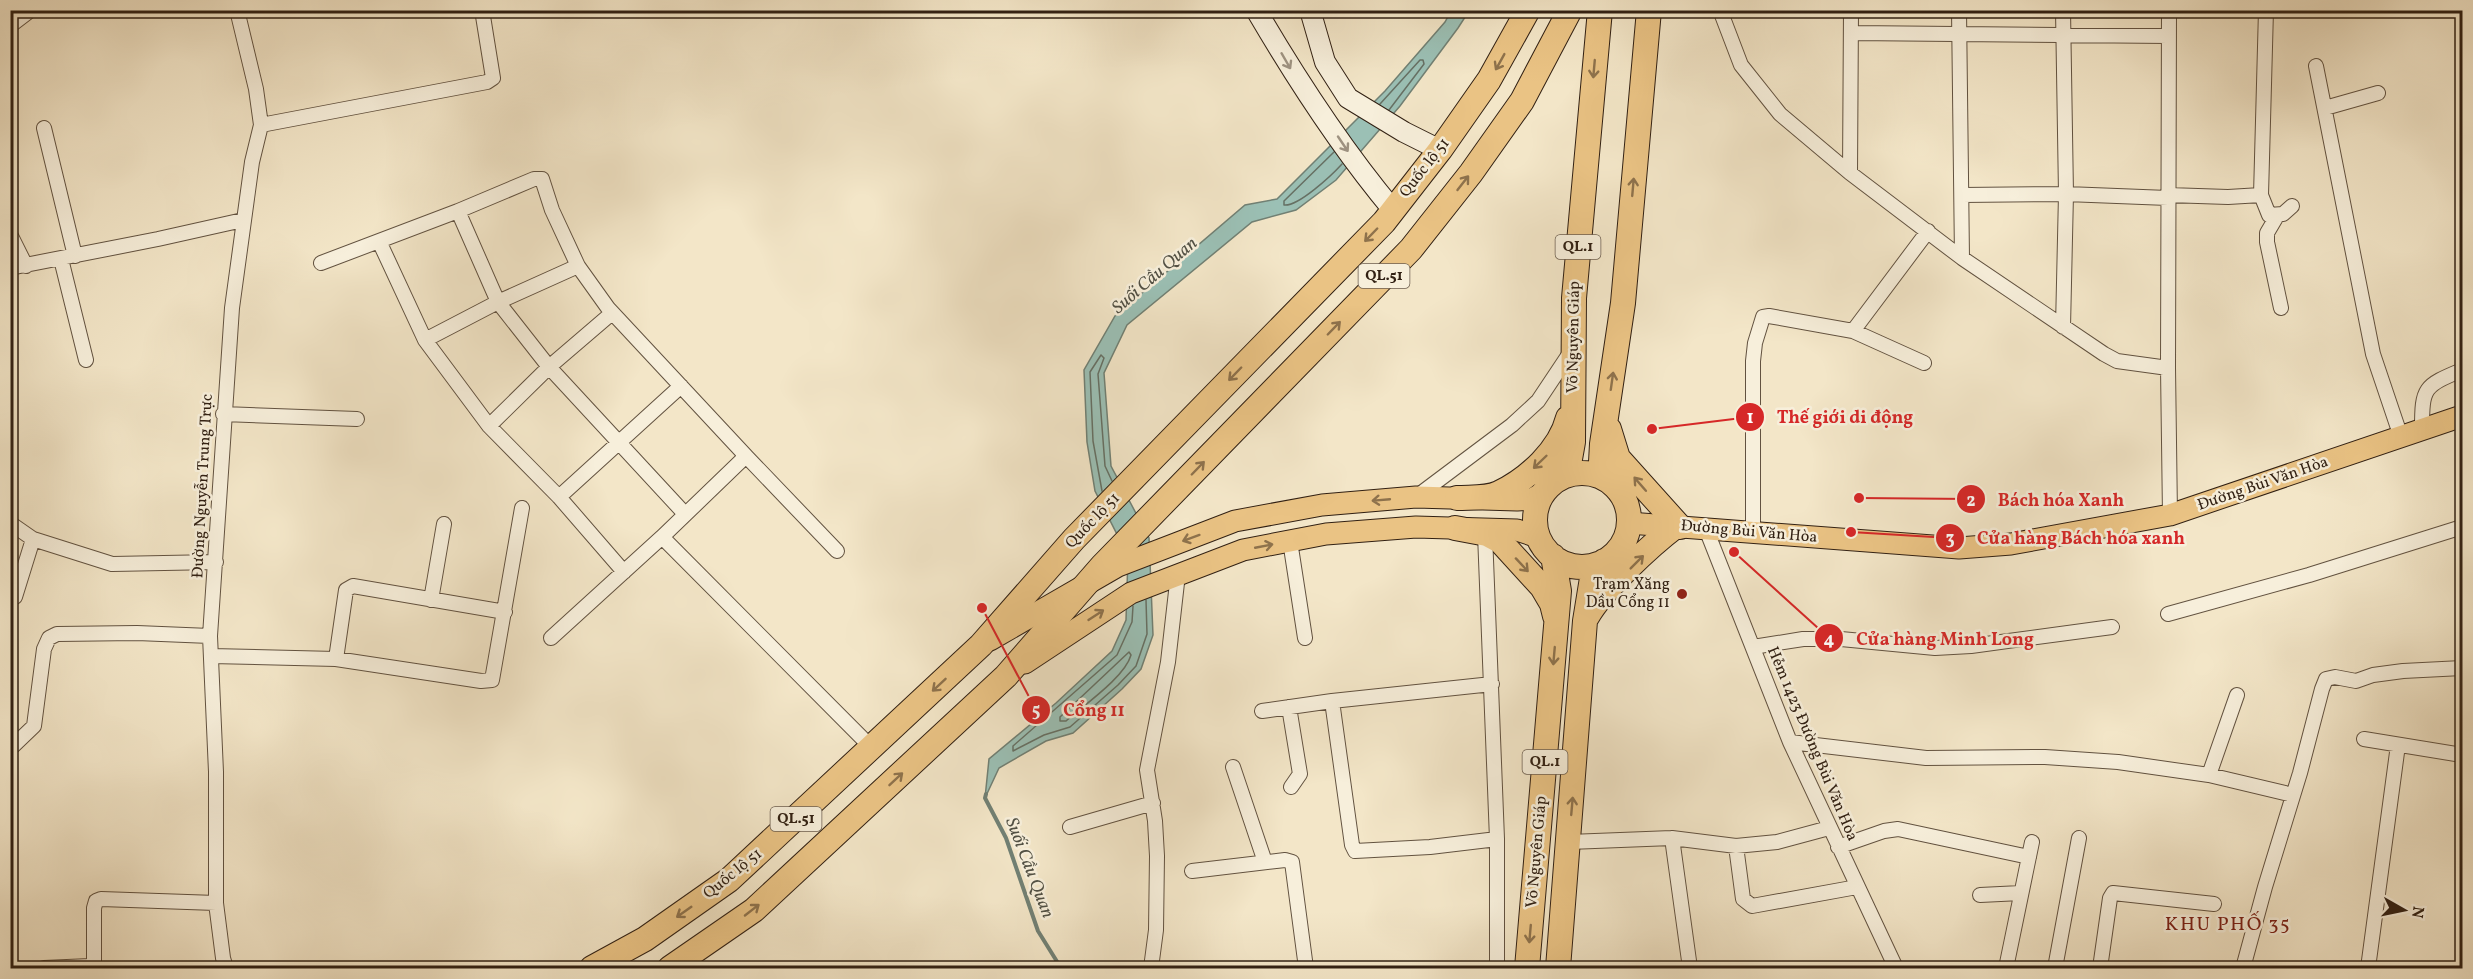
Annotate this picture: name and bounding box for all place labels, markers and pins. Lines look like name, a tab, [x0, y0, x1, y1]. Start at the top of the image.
callout: Thế giới di động	[1735, 399, 1925, 435]
callout: Bách hóa Xanh	[1956, 481, 2137, 517]
callout: Cửa hàng Bách hóa xanh	[1935, 520, 2197, 556]
place label: Trạm Xăng Dầu Cổng 11	[1586, 574, 1670, 614]
marker: Trạm Xăng Dầu Cổng 11	[1675, 587, 1689, 601]
callout: Cửa hàng Minh Long	[1814, 620, 2045, 656]
callout: Cổng 11	[1021, 692, 1137, 728]

